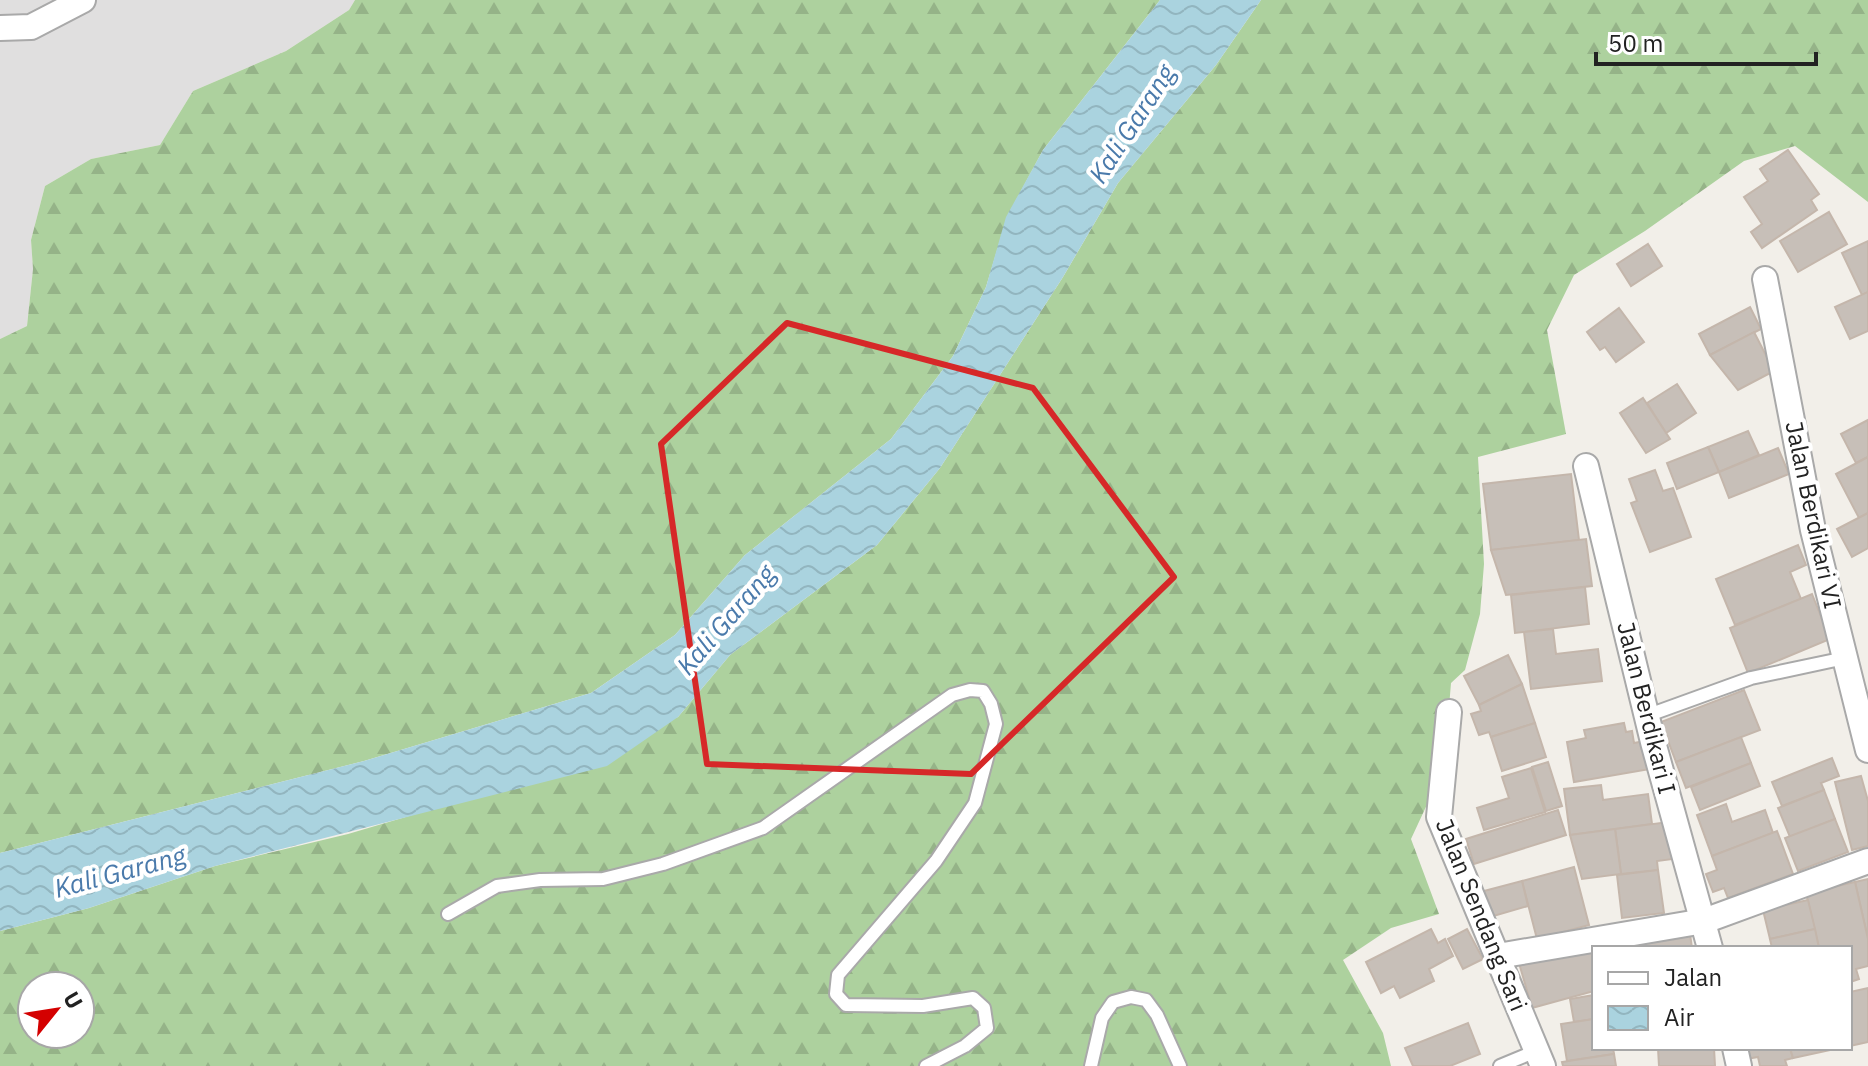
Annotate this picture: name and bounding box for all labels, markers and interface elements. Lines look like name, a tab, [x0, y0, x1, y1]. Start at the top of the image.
scale bar	[1596, 16, 1816, 66]
text: 50 m	[1608, 27, 1663, 59]
water label: Kali Garang	[1080, 56, 1183, 189]
street label: Jalan Berdikari VI	[1778, 418, 1850, 612]
water label: Kali Garang	[668, 556, 783, 681]
street label: Jalan Berdikari I	[1610, 618, 1684, 797]
street label: Jalan Sendang Sari	[1429, 814, 1535, 1016]
water label: Kali Garang	[50, 837, 191, 905]
legend	[1592, 946, 1852, 1050]
text: Jalan	[1664, 961, 1722, 993]
north arrow	[16, 970, 96, 1050]
text: U	[57, 986, 90, 1014]
text: Air	[1664, 1001, 1694, 1033]

